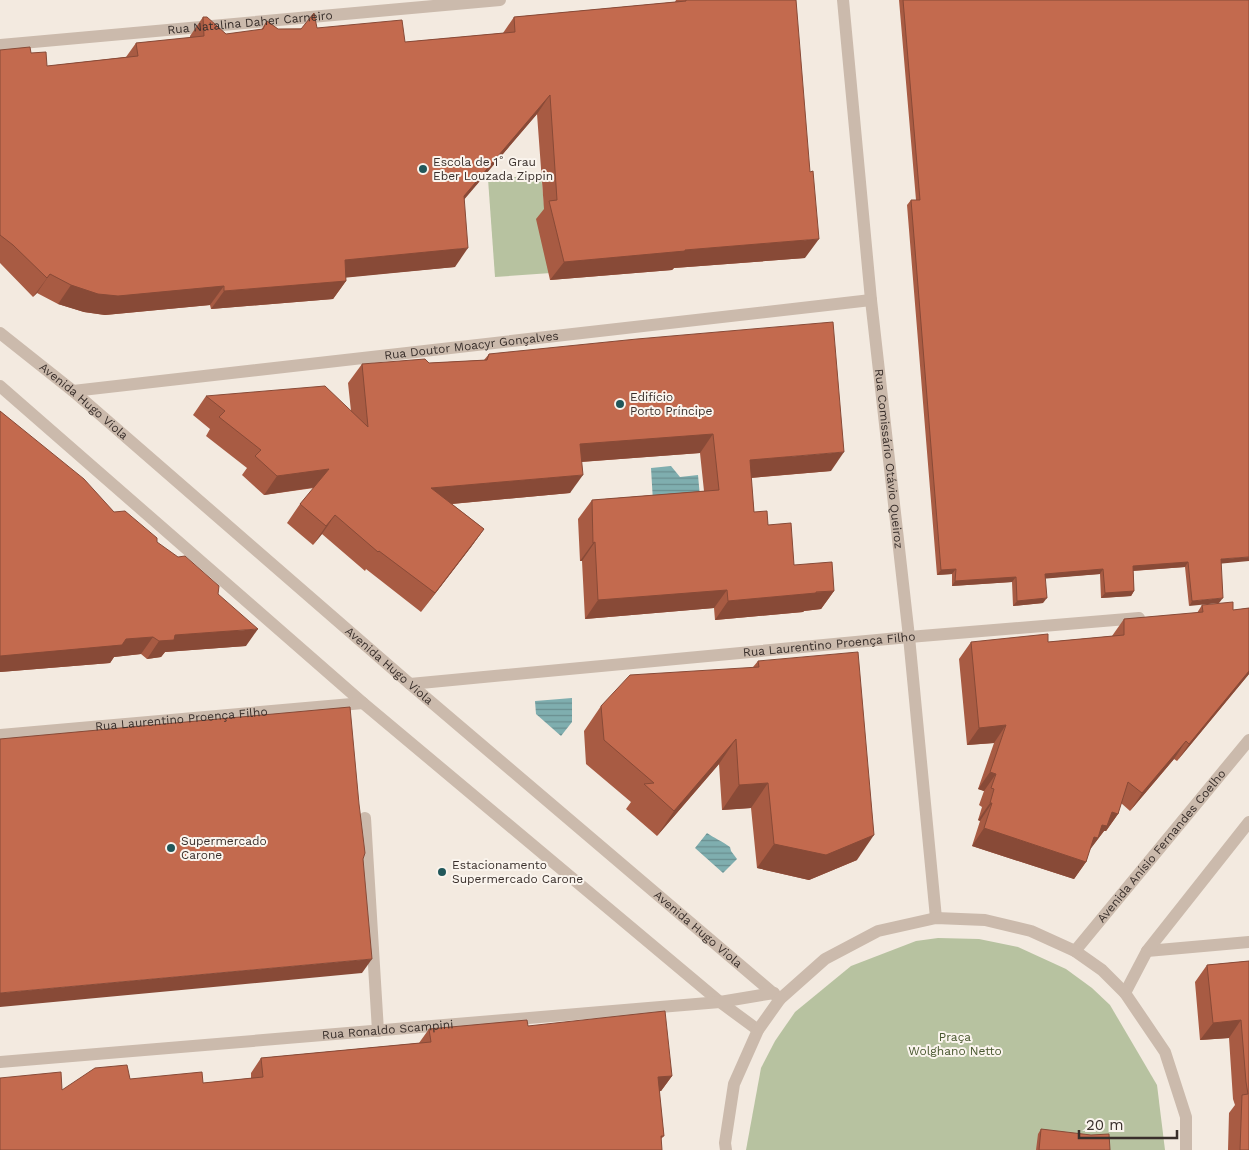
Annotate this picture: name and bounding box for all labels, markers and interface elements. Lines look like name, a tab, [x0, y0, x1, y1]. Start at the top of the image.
street label: Rua Natalina Daher Carneiro	[167, 8, 333, 37]
place label: Escola de 1˚ Grau Eber Louzada Zippin	[433, 155, 553, 183]
marker: Escola de 1˚ Grau Eber Louzada Zippin	[417, 163, 429, 175]
street label: Rua Doutor Moacyr Gonçalves	[383, 329, 559, 362]
street label: Avenida Hugo Viola	[37, 360, 131, 443]
street label: Rua Comissário Otávio Queiroz	[872, 368, 906, 549]
place label: Edifício Porto Príncipe	[630, 390, 713, 418]
marker: Edifício Porto Príncipe	[614, 398, 626, 410]
street label: Avenida Hugo Viola	[342, 624, 436, 708]
street label: Rua Laurentino Proença Filho	[742, 630, 916, 660]
street label: Rua Laurentino Proença Filho	[94, 704, 268, 734]
street label: Avenida Anísio Fernandes Coelho	[1094, 767, 1229, 925]
place label: Supermercado Carone	[181, 834, 267, 862]
marker: Supermercado Carone	[165, 842, 177, 854]
place label: Estacionamento Supermercado Carone	[452, 858, 583, 886]
marker: Estacionamento Supermercado Carone	[436, 866, 448, 878]
street label: Avenida Hugo Viola	[651, 888, 745, 971]
street label: Rua Ronaldo Scampini	[321, 1017, 454, 1042]
park label: Praça Wolghano Netto	[908, 1030, 1002, 1058]
scale bar	[1079, 1108, 1176, 1140]
text: 20 m	[1086, 1116, 1124, 1134]

